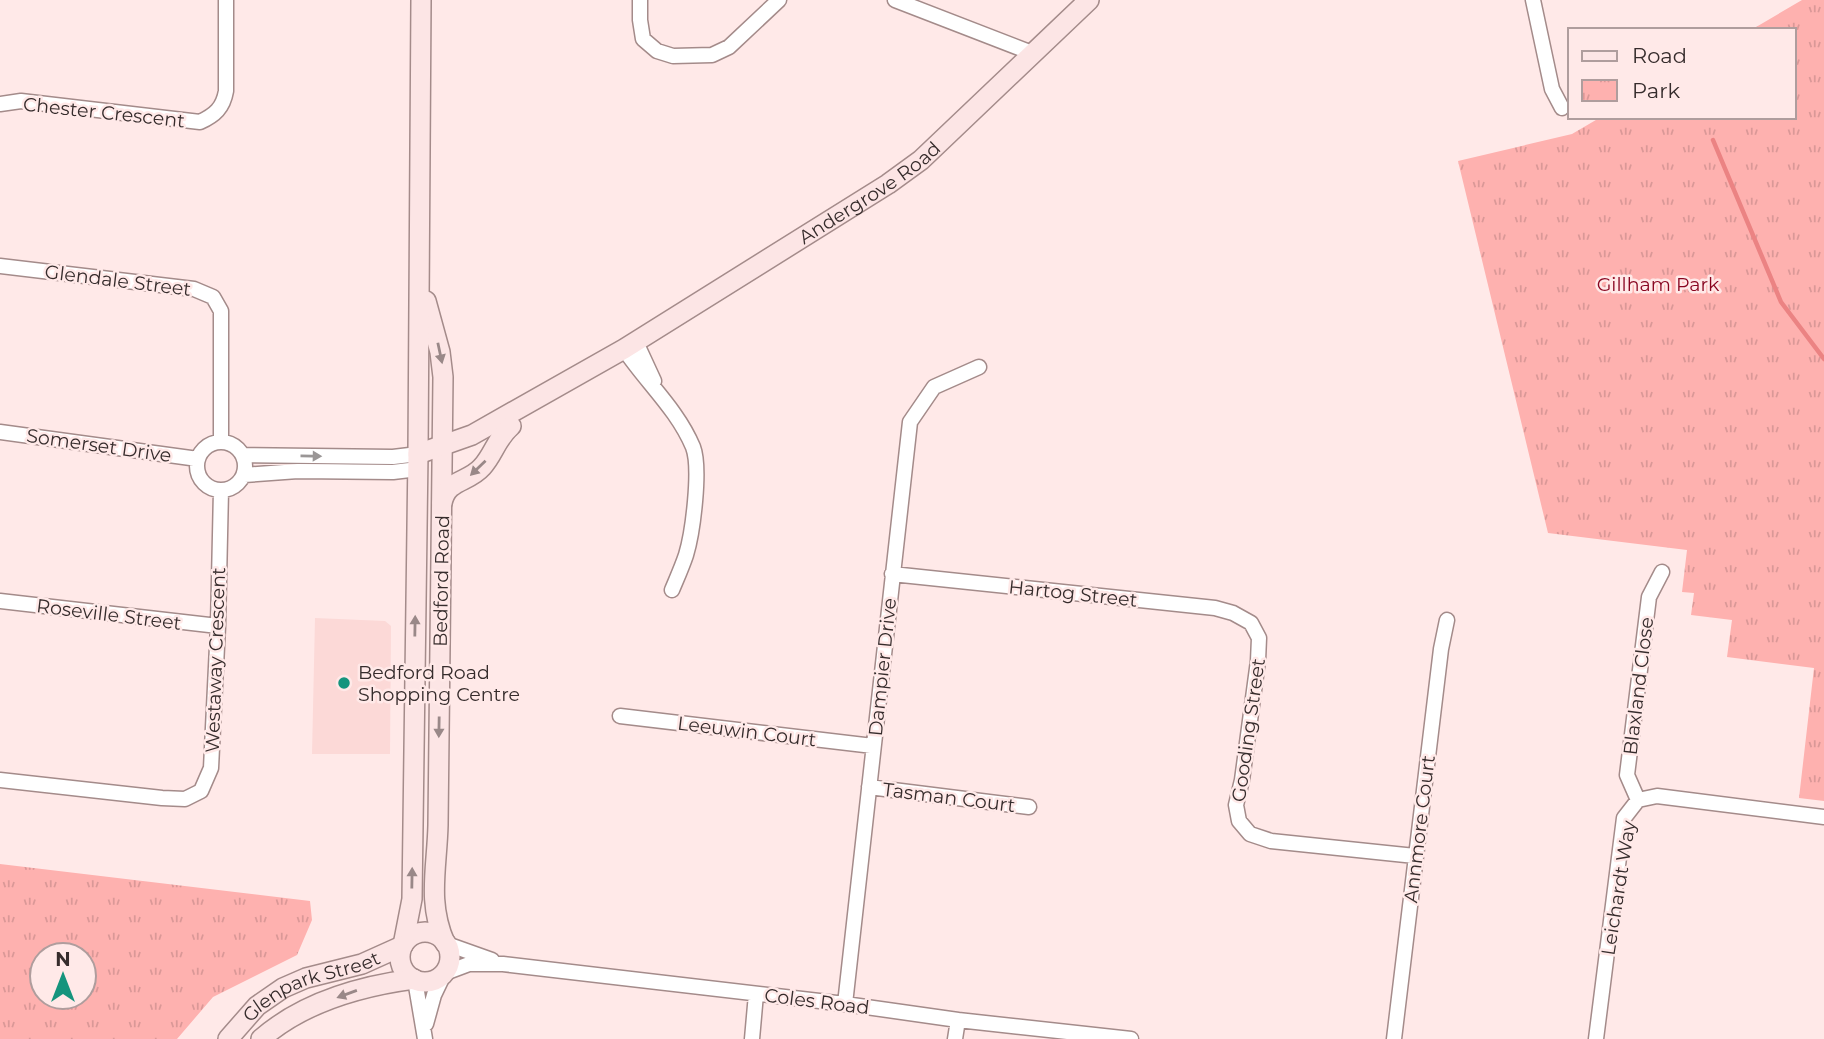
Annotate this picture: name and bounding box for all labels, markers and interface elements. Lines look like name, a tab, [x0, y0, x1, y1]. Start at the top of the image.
legend	[1568, 28, 1796, 119]
text: Road	[1632, 43, 1687, 68]
text: Park	[1632, 78, 1680, 103]
street label: Chester Crescent	[22, 93, 186, 132]
street label: Andergrove Road	[794, 137, 945, 249]
street label: Glendale Street	[43, 260, 193, 301]
park label: Gillham Park	[1597, 273, 1720, 296]
one-way arrow	[434, 342, 445, 364]
street label: Somerset Drive	[25, 424, 173, 467]
one-way arrow	[300, 450, 322, 462]
one-way arrow	[470, 460, 487, 476]
street label: Bedford Road	[429, 515, 454, 647]
street label: Westaway Crescent	[201, 567, 230, 753]
street label: Hartog Street	[1007, 575, 1139, 612]
street label: Roseville Street	[35, 594, 183, 635]
street label: Dampier Drive	[864, 597, 901, 737]
one-way arrow	[409, 615, 420, 637]
street label: Blaxland Close	[1619, 616, 1658, 756]
street label: Gooding Street	[1227, 657, 1270, 803]
place label: Bedford Road Shopping Centre	[358, 661, 520, 706]
marker: Bedford Road Shopping Centre	[336, 675, 352, 691]
street label: Leeuwin Court	[676, 712, 818, 751]
one-way arrow	[433, 716, 445, 738]
street label: Annmore Court	[1399, 754, 1440, 904]
street label: Tasman Court	[881, 778, 1017, 817]
street label: Leichardt Way	[1596, 818, 1641, 957]
one-way arrow	[406, 867, 418, 889]
north arrow	[28, 941, 98, 1011]
street label: Glenpark Street	[238, 946, 384, 1026]
text: N	[55, 948, 71, 971]
street label: Coles Road	[763, 984, 871, 1019]
one-way arrow	[337, 989, 358, 1000]

